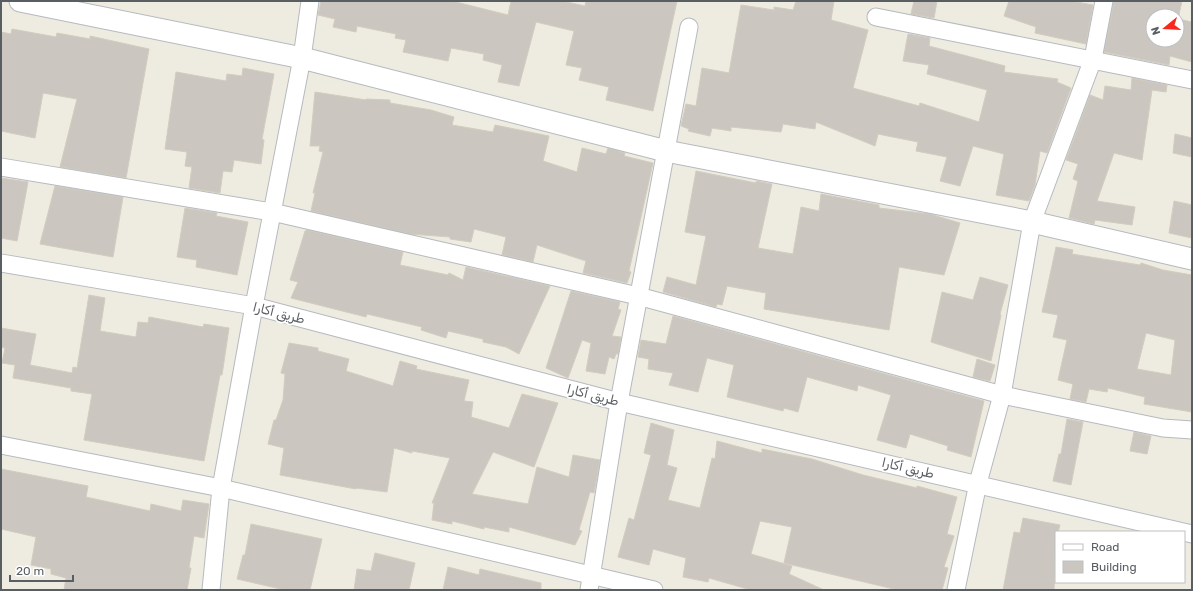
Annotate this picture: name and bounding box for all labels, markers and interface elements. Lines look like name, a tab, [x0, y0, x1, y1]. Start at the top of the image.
north arrow	[1145, 8, 1185, 48]
text: N	[1149, 25, 1163, 37]
street label: طريق أكارا	[251, 299, 307, 328]
street label: طريق أكارا	[565, 381, 621, 410]
street label: طريق أكارا	[880, 455, 936, 482]
legend	[1055, 531, 1185, 583]
text: Road	[1091, 540, 1119, 554]
scale bar	[10, 557, 73, 583]
text: Building	[1091, 560, 1137, 574]
text: 20 m	[16, 564, 44, 578]

